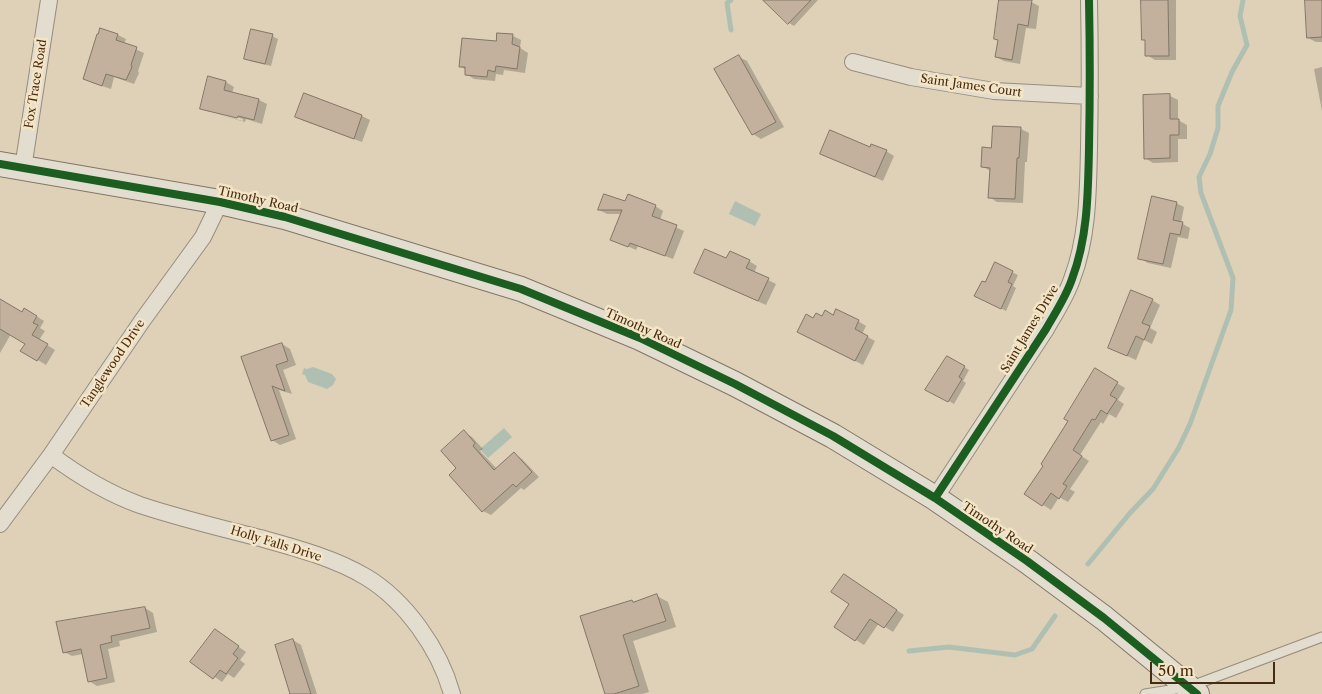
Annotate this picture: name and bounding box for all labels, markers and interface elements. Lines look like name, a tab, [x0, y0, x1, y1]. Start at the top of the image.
street label: Fox Trace Road	[22, 38, 50, 130]
street label: Saint James Court	[919, 72, 1023, 100]
street label: Timothy Road	[216, 184, 300, 216]
street label: Saint James Drive	[998, 282, 1062, 376]
street label: Timothy Road	[603, 306, 683, 352]
street label: Tanglewood Drive	[78, 317, 148, 411]
street label: Timothy Road	[959, 499, 1035, 557]
street label: Holly Falls Drive	[229, 523, 323, 565]
scale bar	[1152, 652, 1277, 684]
text: 50 m	[1158, 661, 1194, 680]

